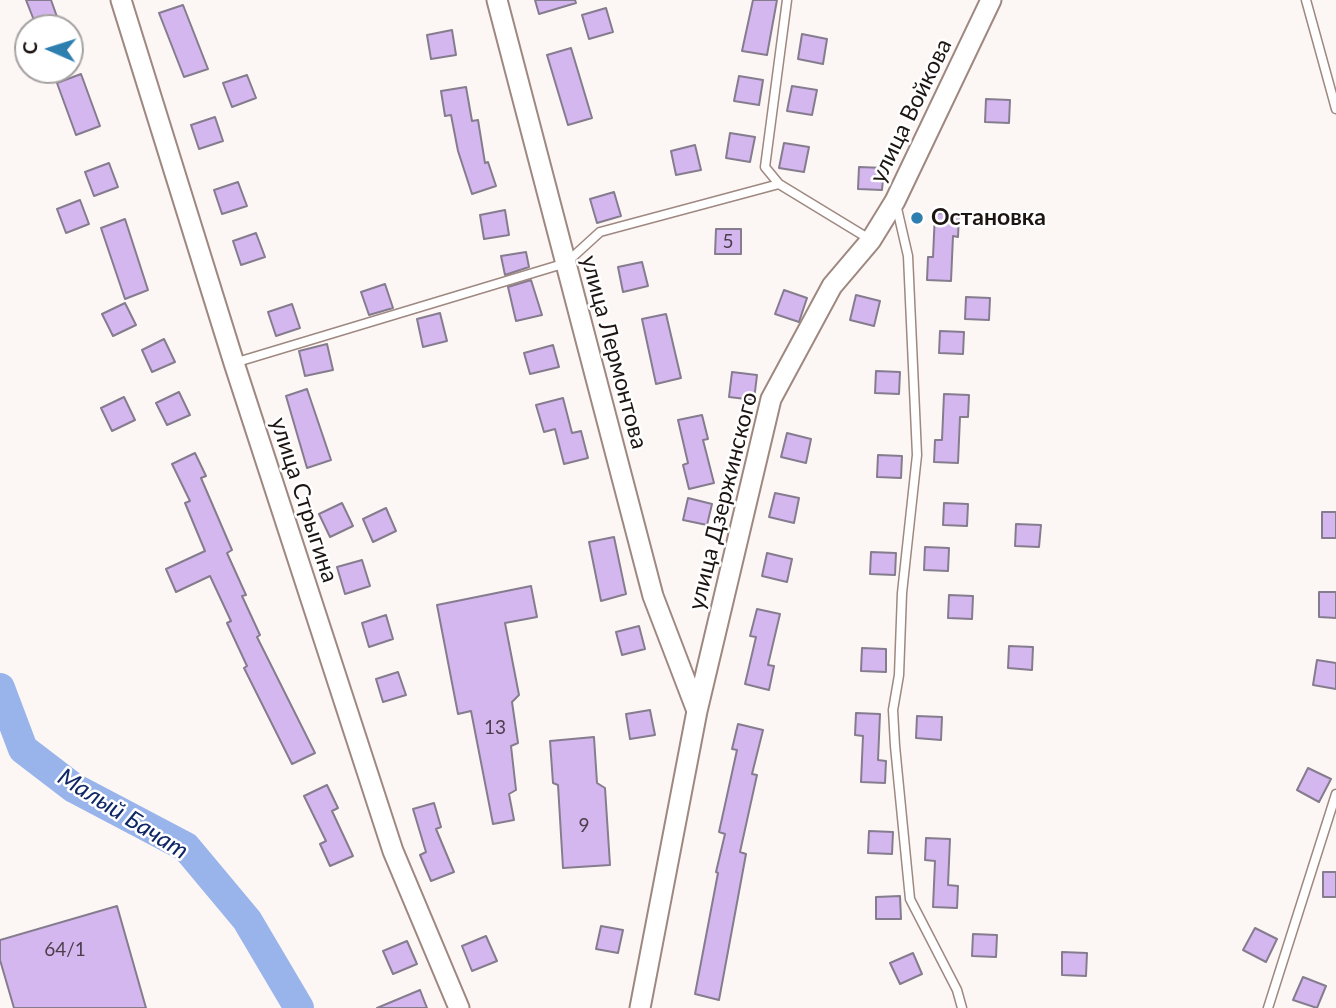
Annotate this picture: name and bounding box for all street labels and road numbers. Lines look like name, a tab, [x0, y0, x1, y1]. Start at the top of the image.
street label: улица Войкова	[864, 34, 958, 188]
street label: улица Лермонтова	[575, 252, 653, 452]
street label: улица Дзержинского	[683, 389, 763, 613]
street label: улица Стрыгина	[264, 414, 344, 586]

